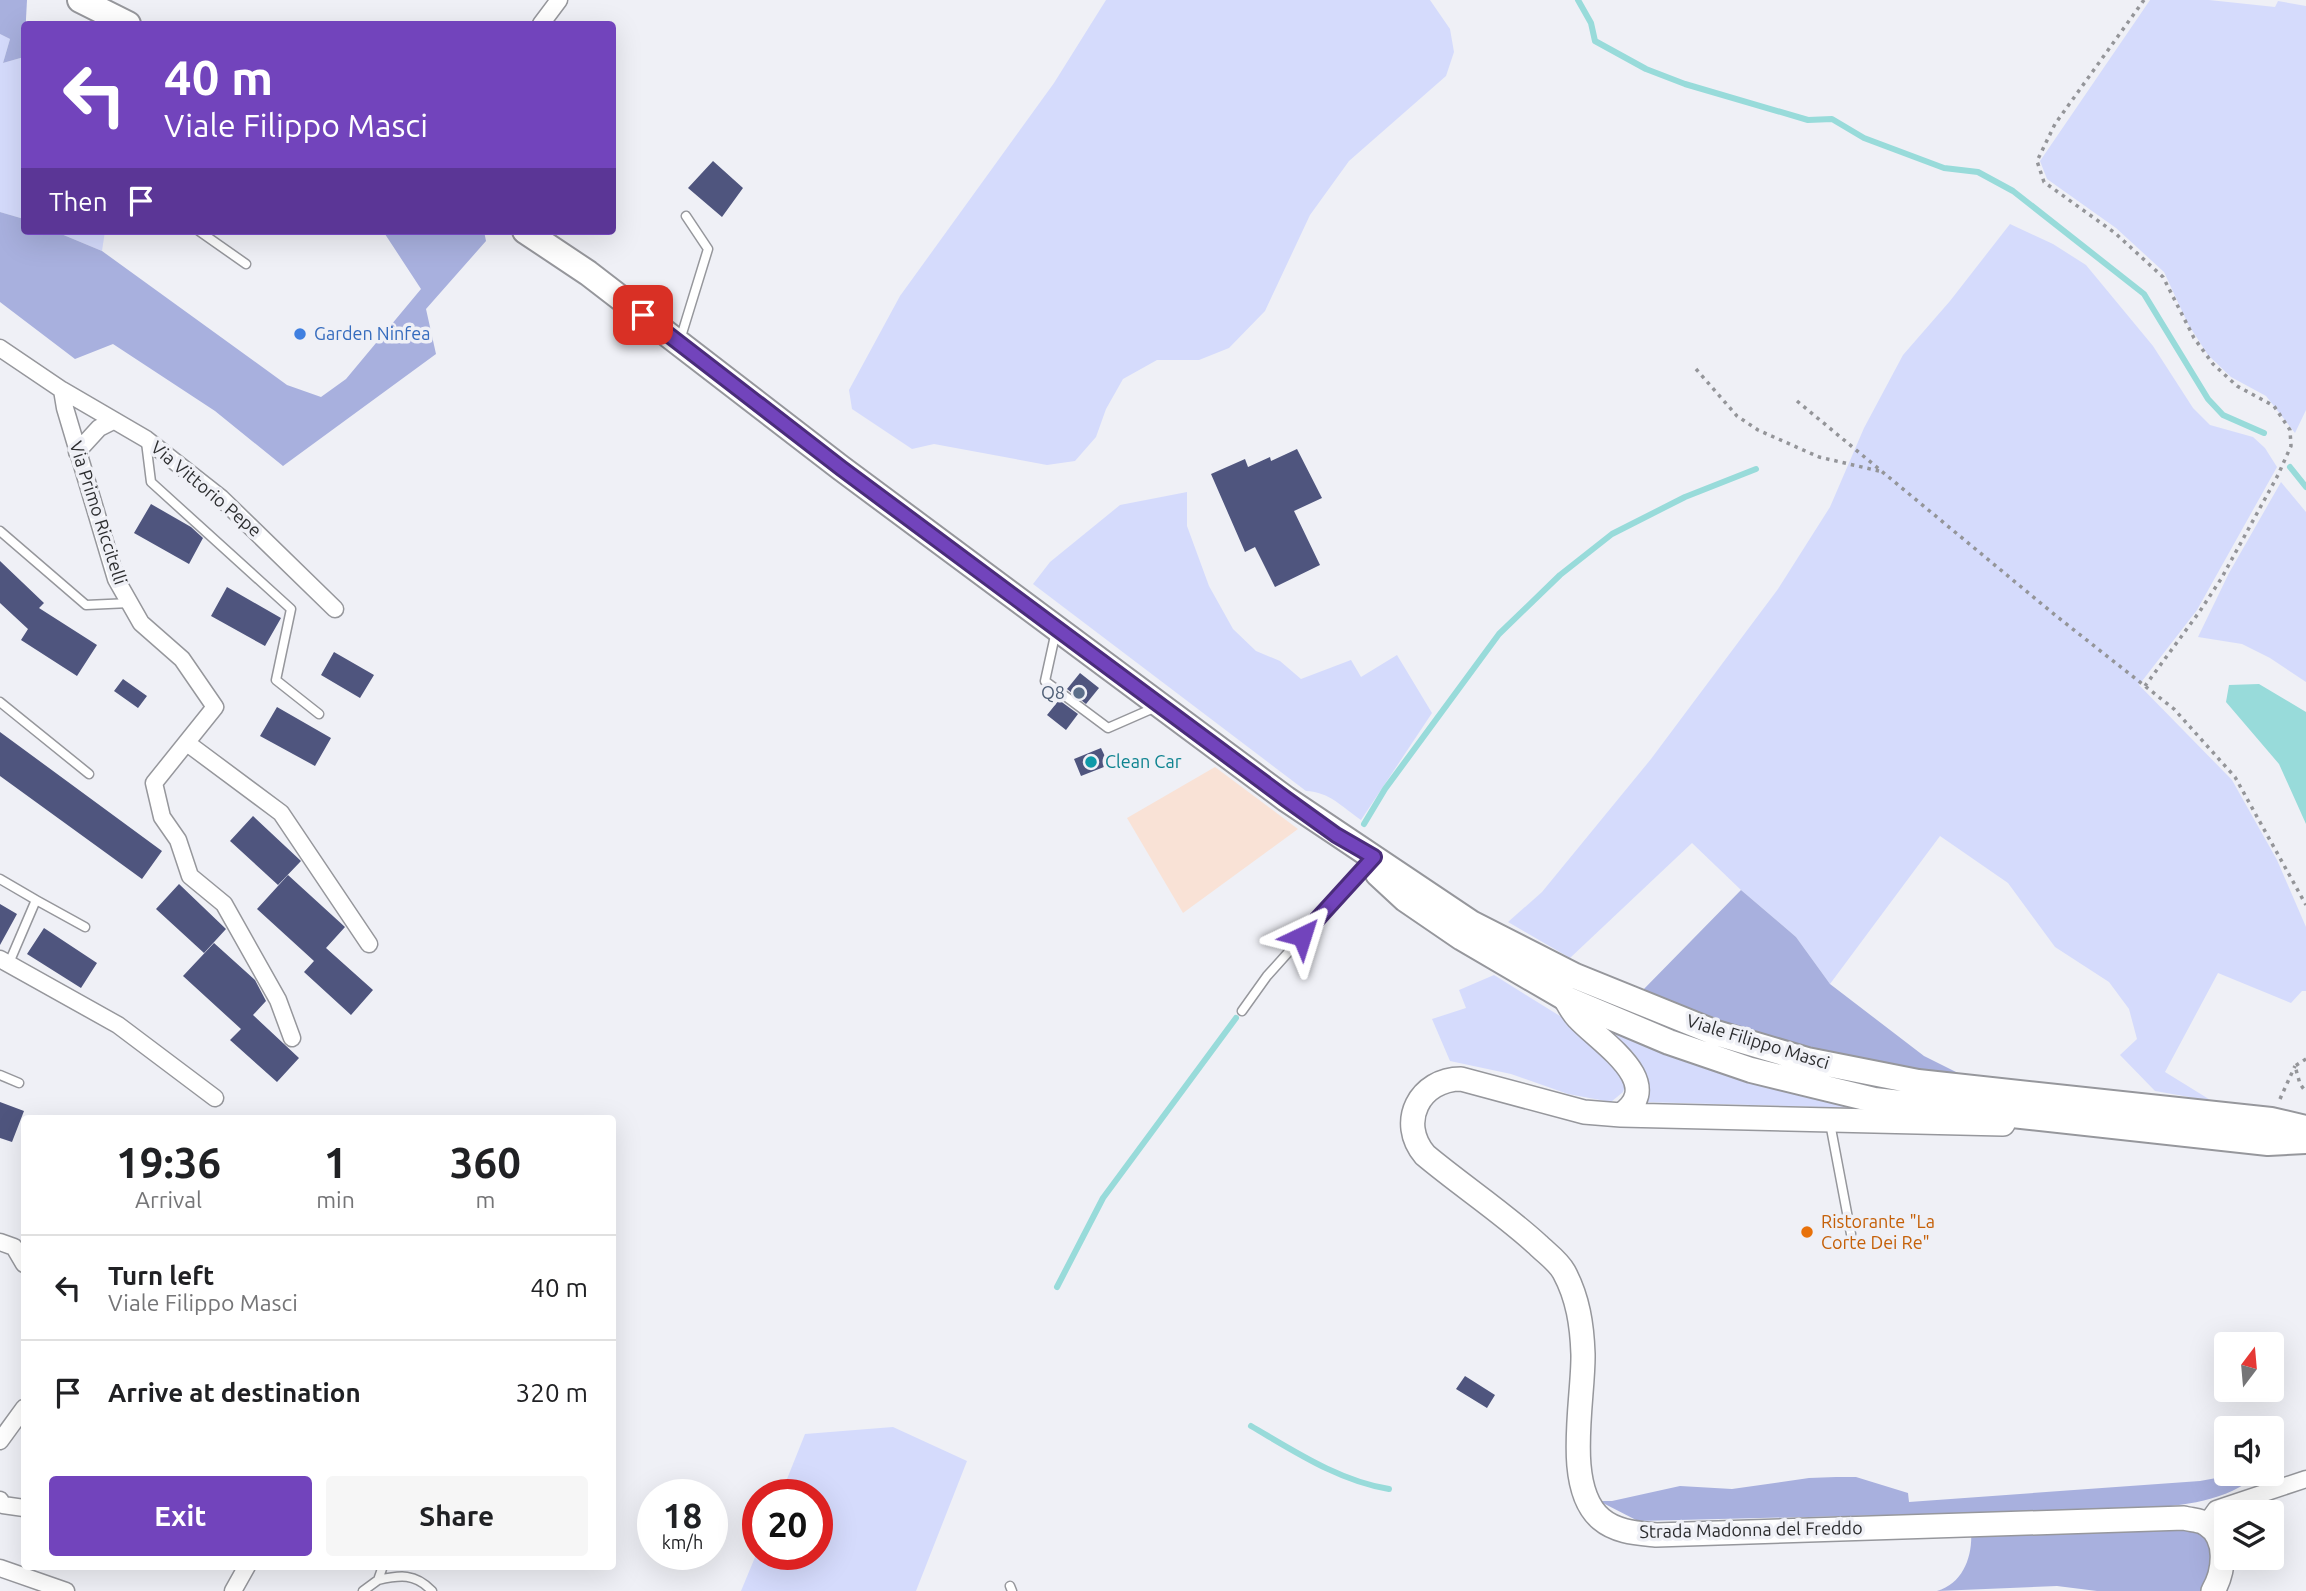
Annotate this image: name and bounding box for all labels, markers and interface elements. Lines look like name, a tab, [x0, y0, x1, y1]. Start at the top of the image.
icon: left	[49, 49, 140, 140]
text: 40 m	[164, 49, 273, 104]
text: Viale Filippo Masci	[164, 107, 428, 143]
icon: arrive	[122, 182, 160, 220]
text: Then	[49, 187, 108, 216]
pin	[613, 285, 673, 345]
icon: arrive	[624, 296, 662, 334]
place label: Garden Ninfea	[314, 323, 430, 343]
marker: Garden Ninfea	[292, 326, 308, 342]
street label: Via Vittorio Pepe	[148, 436, 266, 540]
street label: Via Primo Riccitelli	[66, 439, 132, 587]
place label: Q8	[1041, 682, 1065, 703]
marker: Q8	[1071, 685, 1087, 701]
place label: Clean Car	[1105, 751, 1182, 771]
marker: Clean Car	[1083, 754, 1099, 770]
position arrow	[1265, 899, 1339, 973]
street label: Viale Filippo Masci	[1684, 1010, 1832, 1072]
text: 19:36	[116, 1139, 221, 1186]
text: 1	[324, 1139, 347, 1186]
text: 360	[450, 1139, 521, 1186]
text: Arrival	[135, 1187, 202, 1212]
text: min	[316, 1187, 355, 1212]
text: m	[475, 1187, 495, 1212]
place label: Ristorante "La Corte Dei Re"	[1821, 1211, 1935, 1252]
marker: Ristorante "La Corte Dei Re"	[1799, 1224, 1815, 1240]
text: Turn left	[108, 1261, 214, 1290]
icon: left	[49, 1269, 87, 1307]
text: 40 m	[530, 1273, 588, 1302]
text: Viale Filippo Masci	[108, 1290, 298, 1315]
north arrow	[2214, 1332, 2284, 1402]
map controls	[2214, 1332, 2284, 1570]
icon: arrive	[49, 1374, 87, 1412]
text: Arrive at destination	[108, 1378, 361, 1407]
text: 320 m	[516, 1378, 588, 1407]
button: sound	[2214, 1416, 2284, 1486]
button: Exit	[49, 1476, 312, 1556]
button: Share	[326, 1476, 588, 1556]
speed limit sign: 20	[742, 1479, 833, 1570]
text: 18	[663, 1495, 702, 1535]
button: layers	[2214, 1500, 2284, 1570]
street label: Strada Madonna del Freddo	[1639, 1517, 1863, 1541]
text: km/h	[662, 1532, 703, 1552]

